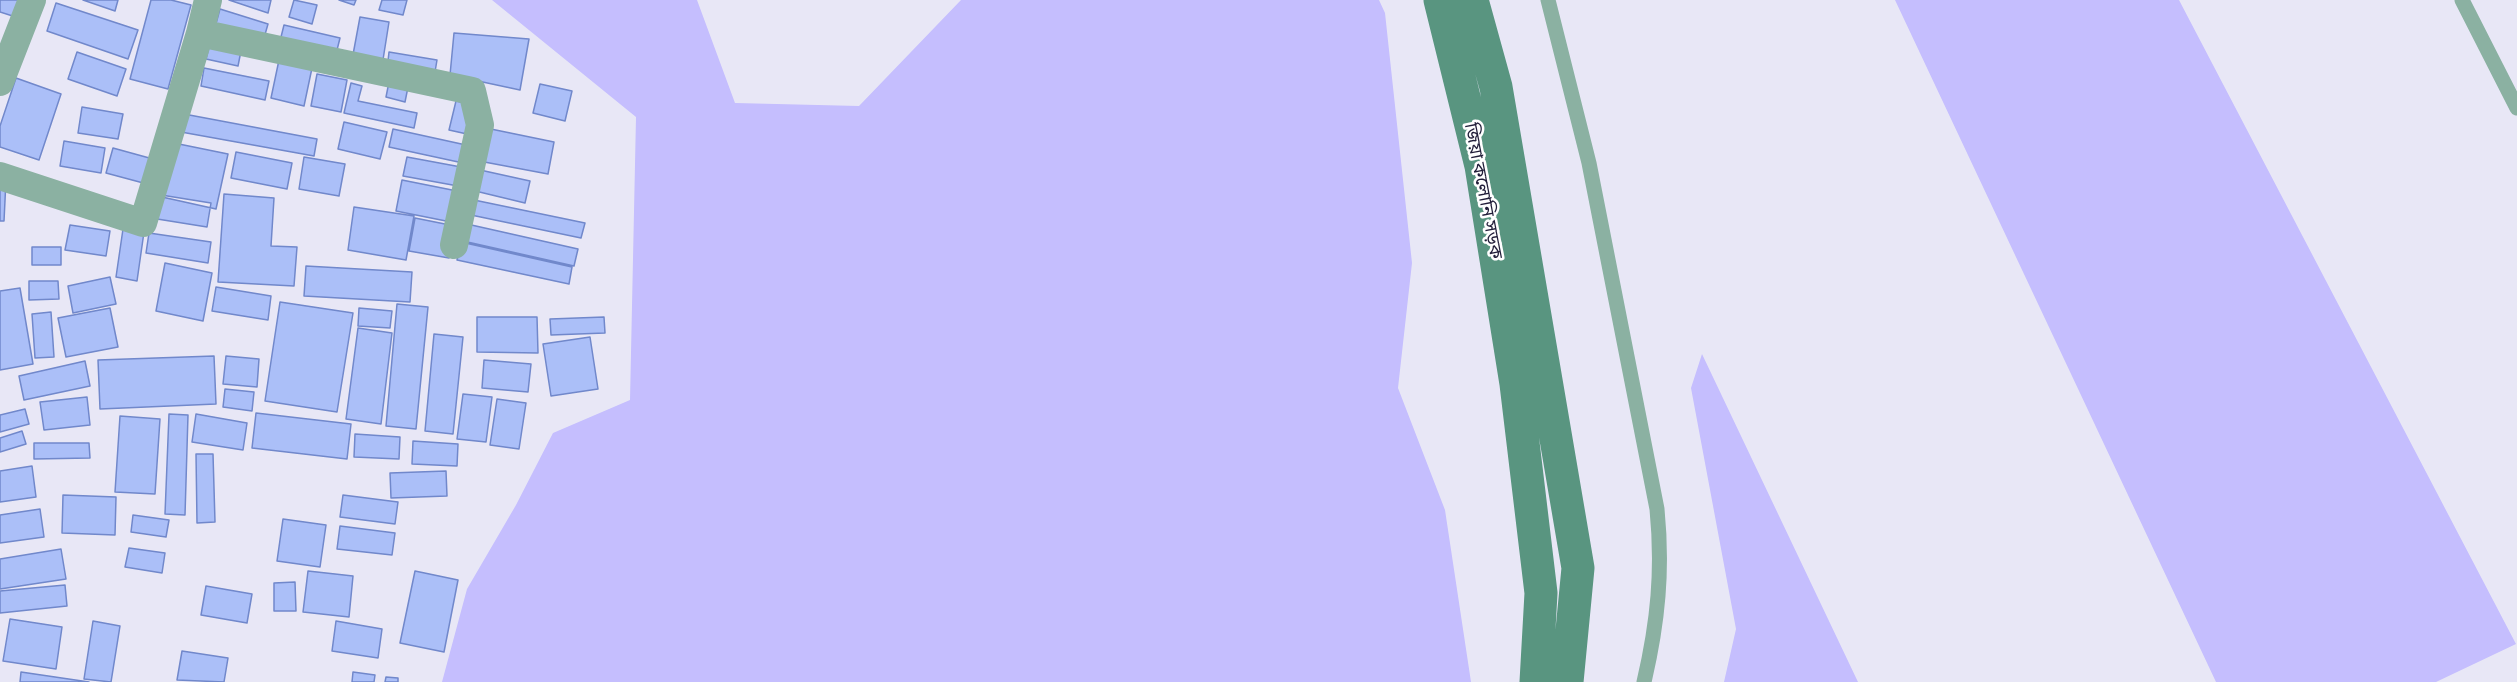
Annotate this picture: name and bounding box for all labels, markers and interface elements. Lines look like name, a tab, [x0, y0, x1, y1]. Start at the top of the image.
street label: জিয়া কলোনি সড়ক	[1459, 121, 1507, 261]

